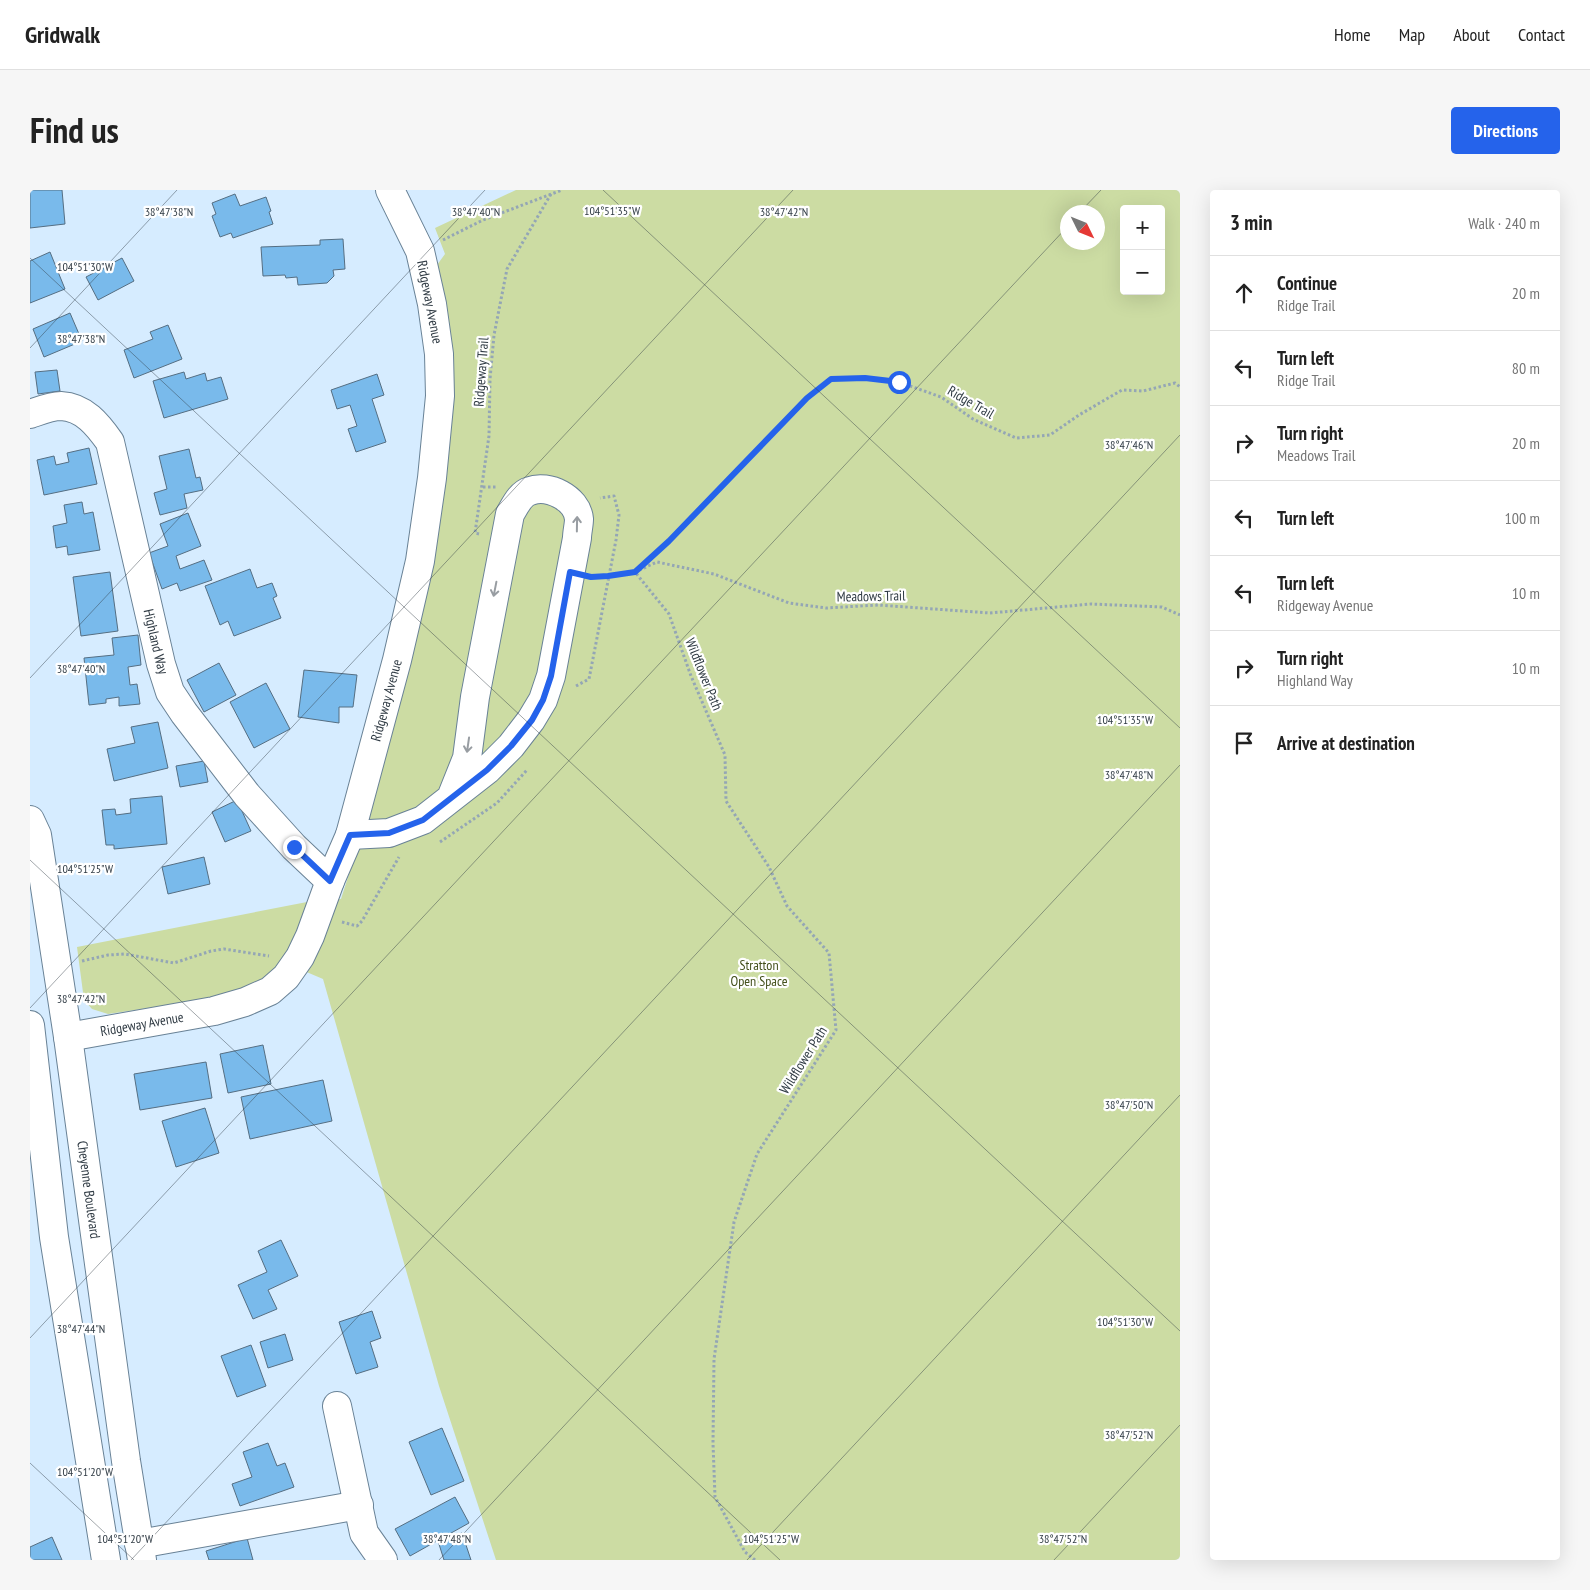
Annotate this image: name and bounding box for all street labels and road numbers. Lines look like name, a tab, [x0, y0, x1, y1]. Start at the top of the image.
street label: Ridgeway Avenue	[413, 259, 447, 345]
street label: Ridgeway Trail	[470, 336, 492, 407]
street label: Ridge Trail	[944, 381, 998, 423]
street label: Meadows Trail	[837, 586, 906, 606]
street label: Highland Way	[140, 607, 173, 677]
street label: Wildflower Path	[681, 635, 727, 713]
street label: Ridgeway Avenue	[367, 657, 406, 743]
street label: Ridgeway Avenue	[99, 1008, 185, 1040]
street label: Wildflower Path	[775, 1023, 831, 1097]
street label: Cheyenne Boulevard	[73, 1139, 104, 1240]

